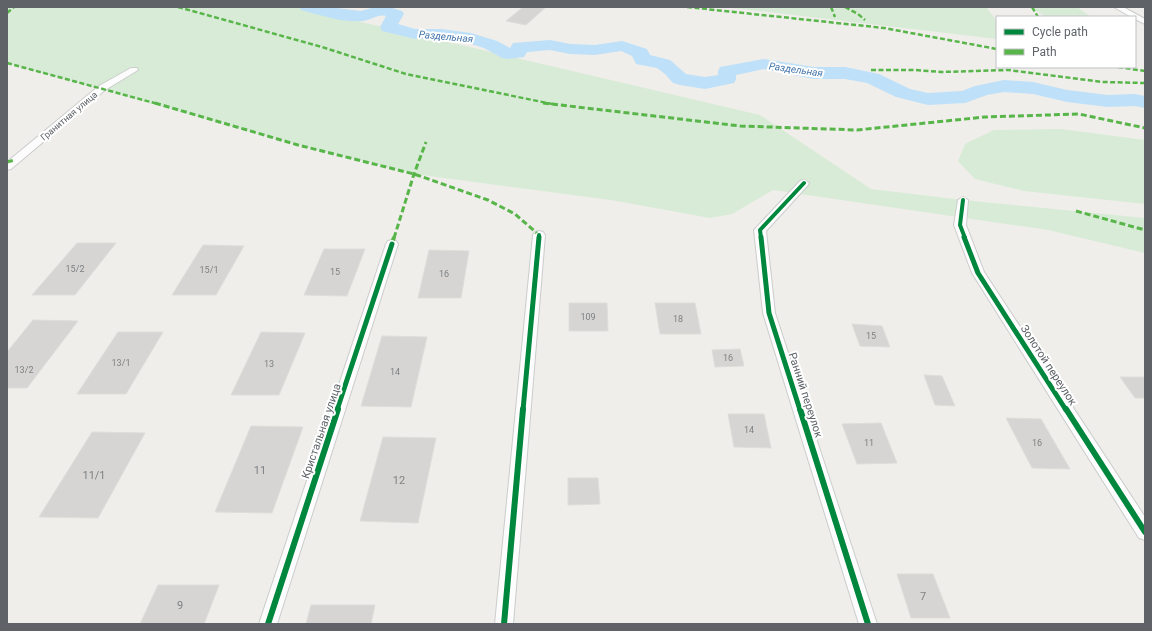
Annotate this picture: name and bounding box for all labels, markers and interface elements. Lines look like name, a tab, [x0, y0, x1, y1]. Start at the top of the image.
legend	[996, 16, 1136, 68]
text: Cycle path	[1032, 25, 1088, 39]
water label: Раздельная	[418, 29, 474, 44]
text: Path	[1032, 45, 1057, 59]
water label: Раздельная	[768, 60, 824, 79]
street label: Гранитная улица	[39, 89, 99, 143]
house number: 15/2	[66, 264, 84, 274]
house number: 15/1	[200, 265, 218, 275]
house number: 15	[330, 267, 340, 277]
house number: 16	[439, 269, 449, 279]
house number: 109	[580, 312, 596, 322]
house number: 18	[673, 314, 683, 324]
street label: Золотой переулок	[1018, 323, 1079, 408]
house number: 15	[866, 331, 876, 341]
street label: Ранний переулок	[786, 351, 825, 439]
house number: 16	[723, 353, 733, 363]
house number: 13/1	[112, 358, 130, 368]
house number: 13	[264, 359, 274, 369]
house number: 13/2	[15, 365, 33, 375]
house number: 14	[390, 367, 400, 377]
street label: Кристальная улица	[299, 382, 344, 481]
house number: 14	[744, 425, 754, 435]
house number: 11	[864, 438, 874, 448]
house number: 16	[1032, 438, 1042, 448]
house number: 11	[254, 464, 266, 477]
house number: 11/1	[82, 469, 106, 482]
house number: 12	[393, 474, 405, 487]
house number: 7	[920, 590, 926, 603]
house number: 9	[177, 599, 183, 612]

